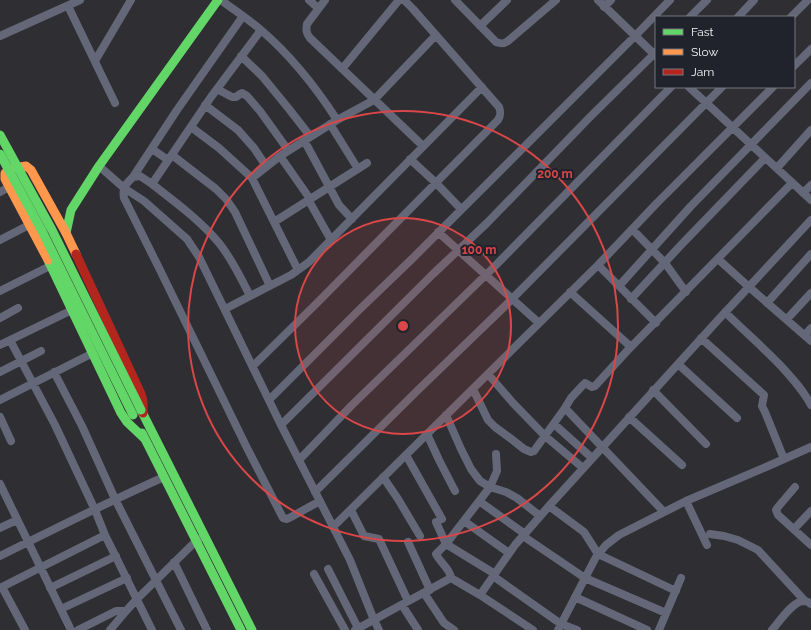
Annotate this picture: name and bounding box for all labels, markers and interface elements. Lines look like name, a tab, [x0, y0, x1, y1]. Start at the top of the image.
legend	[655, 16, 795, 88]
text: Fast	[691, 25, 714, 39]
text: Slow	[691, 45, 718, 59]
text: Jam	[691, 65, 714, 79]
text: 200 m	[537, 167, 573, 181]
text: 100 m	[462, 243, 496, 257]
centre of rings	[396, 319, 410, 333]

